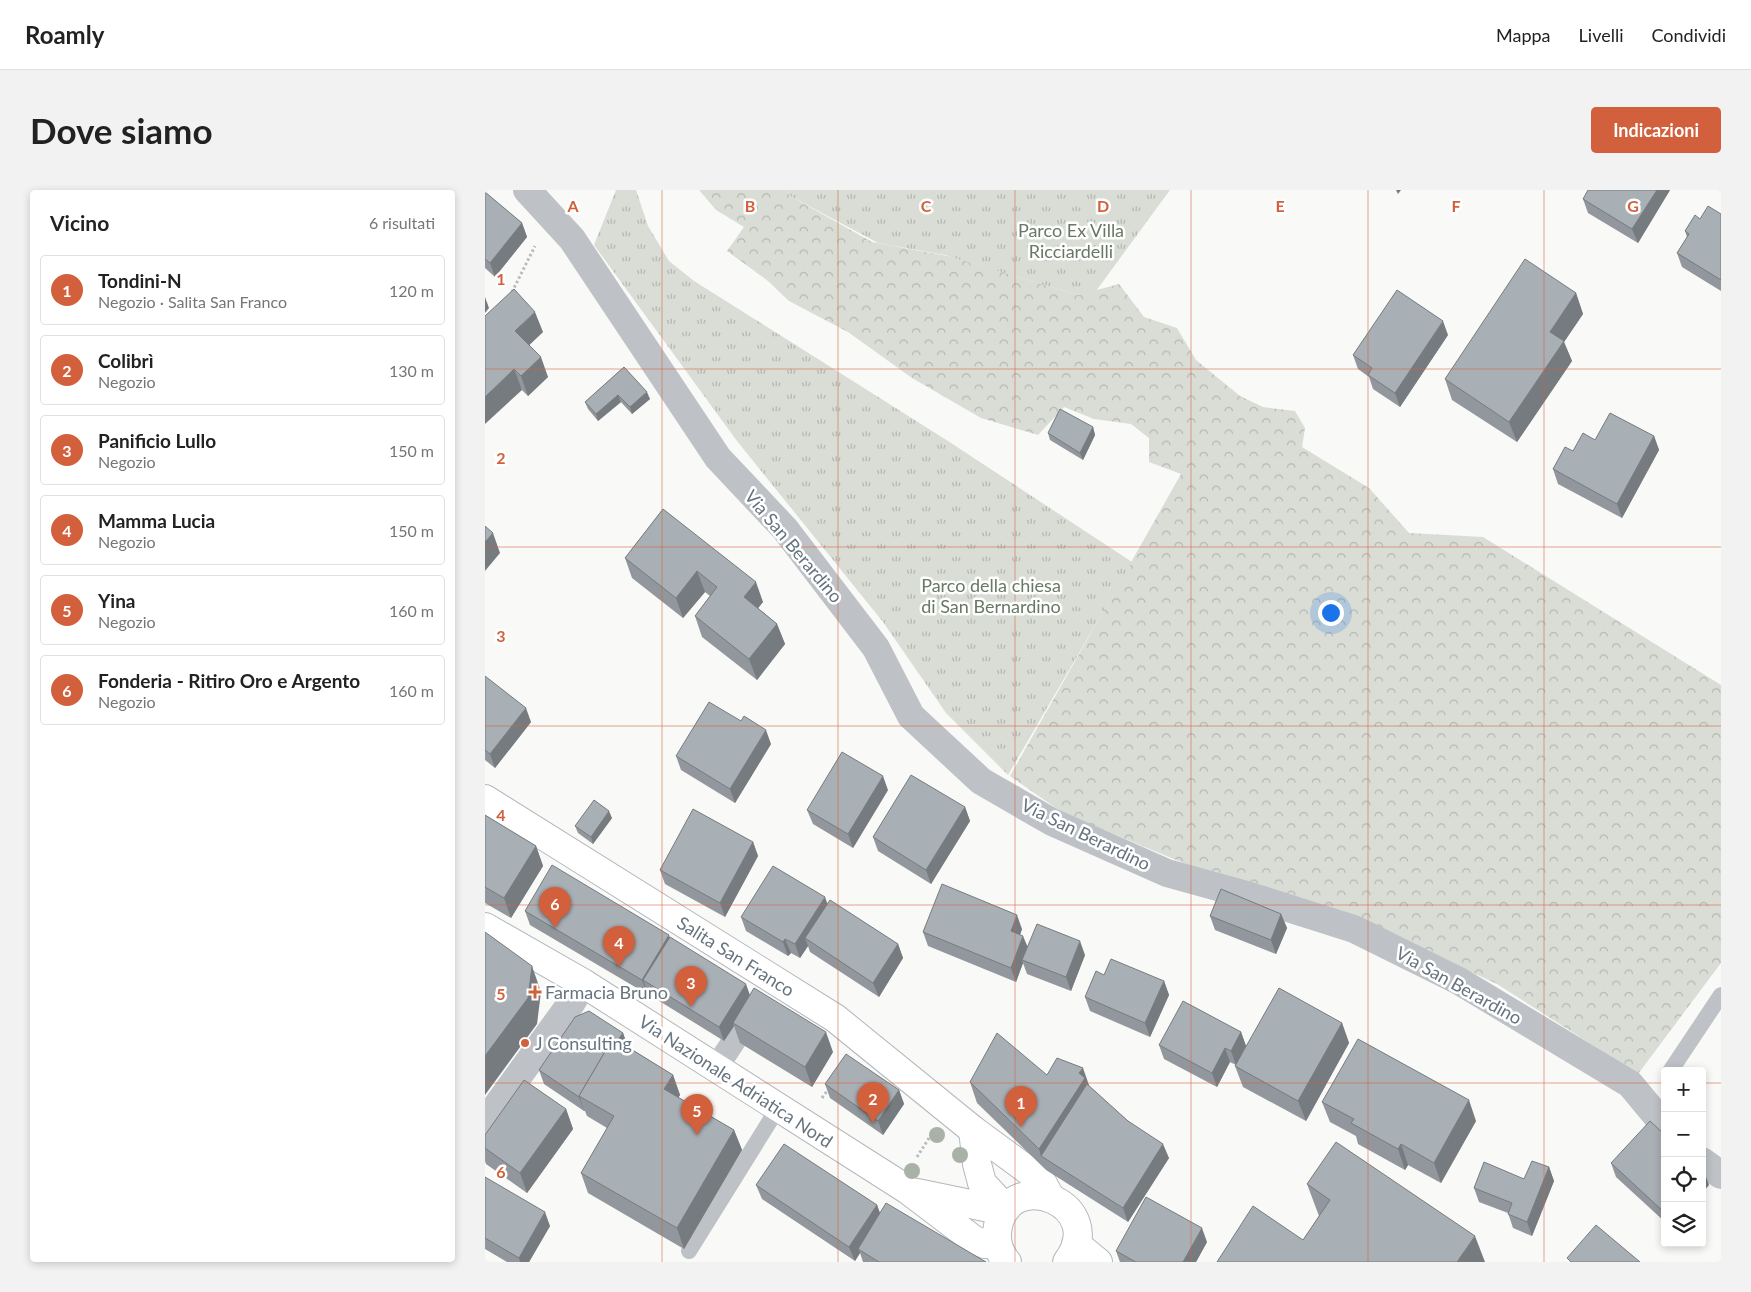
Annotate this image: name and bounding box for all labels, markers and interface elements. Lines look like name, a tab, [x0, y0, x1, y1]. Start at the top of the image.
text: Roamly	[25, 20, 104, 49]
text: Mappa	[1496, 24, 1551, 46]
text: Livelli	[1579, 24, 1623, 46]
text: Condividi	[1651, 24, 1726, 46]
button: Indicazioni	[1591, 107, 1721, 153]
text: Dove siamo	[30, 109, 213, 151]
text: A	[566, 196, 579, 215]
text: B	[745, 196, 755, 215]
text: C	[921, 196, 932, 215]
text: D	[1097, 196, 1109, 215]
text: E	[1275, 196, 1285, 215]
text: F	[1451, 196, 1461, 215]
text: G	[1627, 196, 1639, 215]
text: Vicino	[50, 210, 109, 235]
text: 6 risultati	[369, 213, 435, 232]
park label: Parco Ex Villa Ricciardelli	[1018, 219, 1124, 262]
text: Tondini-N	[98, 269, 182, 292]
text: 1	[496, 269, 506, 288]
text: 1	[62, 281, 72, 300]
text: 120 m	[389, 281, 434, 300]
text: Negozio · Salita San Franco	[98, 292, 287, 311]
text: Colibrì	[98, 349, 154, 372]
text: 2	[62, 361, 72, 380]
text: 130 m	[389, 361, 434, 380]
text: Negozio	[98, 372, 156, 391]
text: Panificio Lullo	[98, 429, 216, 452]
text: 3	[62, 441, 72, 460]
text: 150 m	[389, 441, 434, 460]
text: 2	[496, 448, 506, 467]
text: Negozio	[98, 452, 156, 471]
street label: Via San Berardino	[740, 485, 848, 607]
text: Mamma Lucia	[98, 509, 215, 532]
text: 4	[62, 521, 72, 540]
text: 150 m	[389, 521, 434, 540]
text: Negozio	[98, 532, 156, 551]
park label: Parco della chiesa di San Bernardino	[921, 574, 1061, 617]
text: Yina	[98, 589, 136, 612]
your location	[1318, 600, 1344, 626]
text: 5	[62, 601, 72, 620]
text: 160 m	[389, 601, 434, 620]
text: Negozio	[98, 612, 156, 631]
text: 3	[496, 626, 506, 645]
text: Fonderia - Ritiro Oro e Argento	[98, 669, 360, 692]
text: 6	[62, 681, 72, 700]
text: 160 m	[389, 681, 434, 700]
text: Negozio	[98, 692, 156, 711]
street label: Via San Berardino	[1018, 793, 1154, 875]
text: 4	[496, 805, 506, 824]
pin: 6	[539, 887, 571, 928]
street label: Salita San Franco	[673, 911, 799, 1001]
pin: 4	[603, 926, 635, 967]
street label: Via San Berardino	[1392, 941, 1526, 1029]
pin: 3	[675, 966, 707, 1007]
place label: Farmacia Bruno	[545, 981, 668, 1003]
text: 5	[496, 984, 506, 1003]
marker: Farmacia Bruno	[529, 986, 541, 998]
street label: Via Nazionale Adriatica Nord	[635, 1010, 837, 1152]
place label: J Consulting	[535, 1032, 632, 1054]
marker: J Consulting	[519, 1037, 531, 1049]
map controls	[1661, 1067, 1706, 1247]
button: +	[1661, 1067, 1706, 1112]
pin: 2	[857, 1082, 889, 1123]
pin: 1	[1005, 1086, 1037, 1127]
pin: 5	[681, 1094, 713, 1135]
button: −	[1661, 1112, 1706, 1157]
button: locate	[1661, 1157, 1706, 1202]
text: 6	[496, 1162, 506, 1181]
button: layers	[1661, 1202, 1706, 1247]

